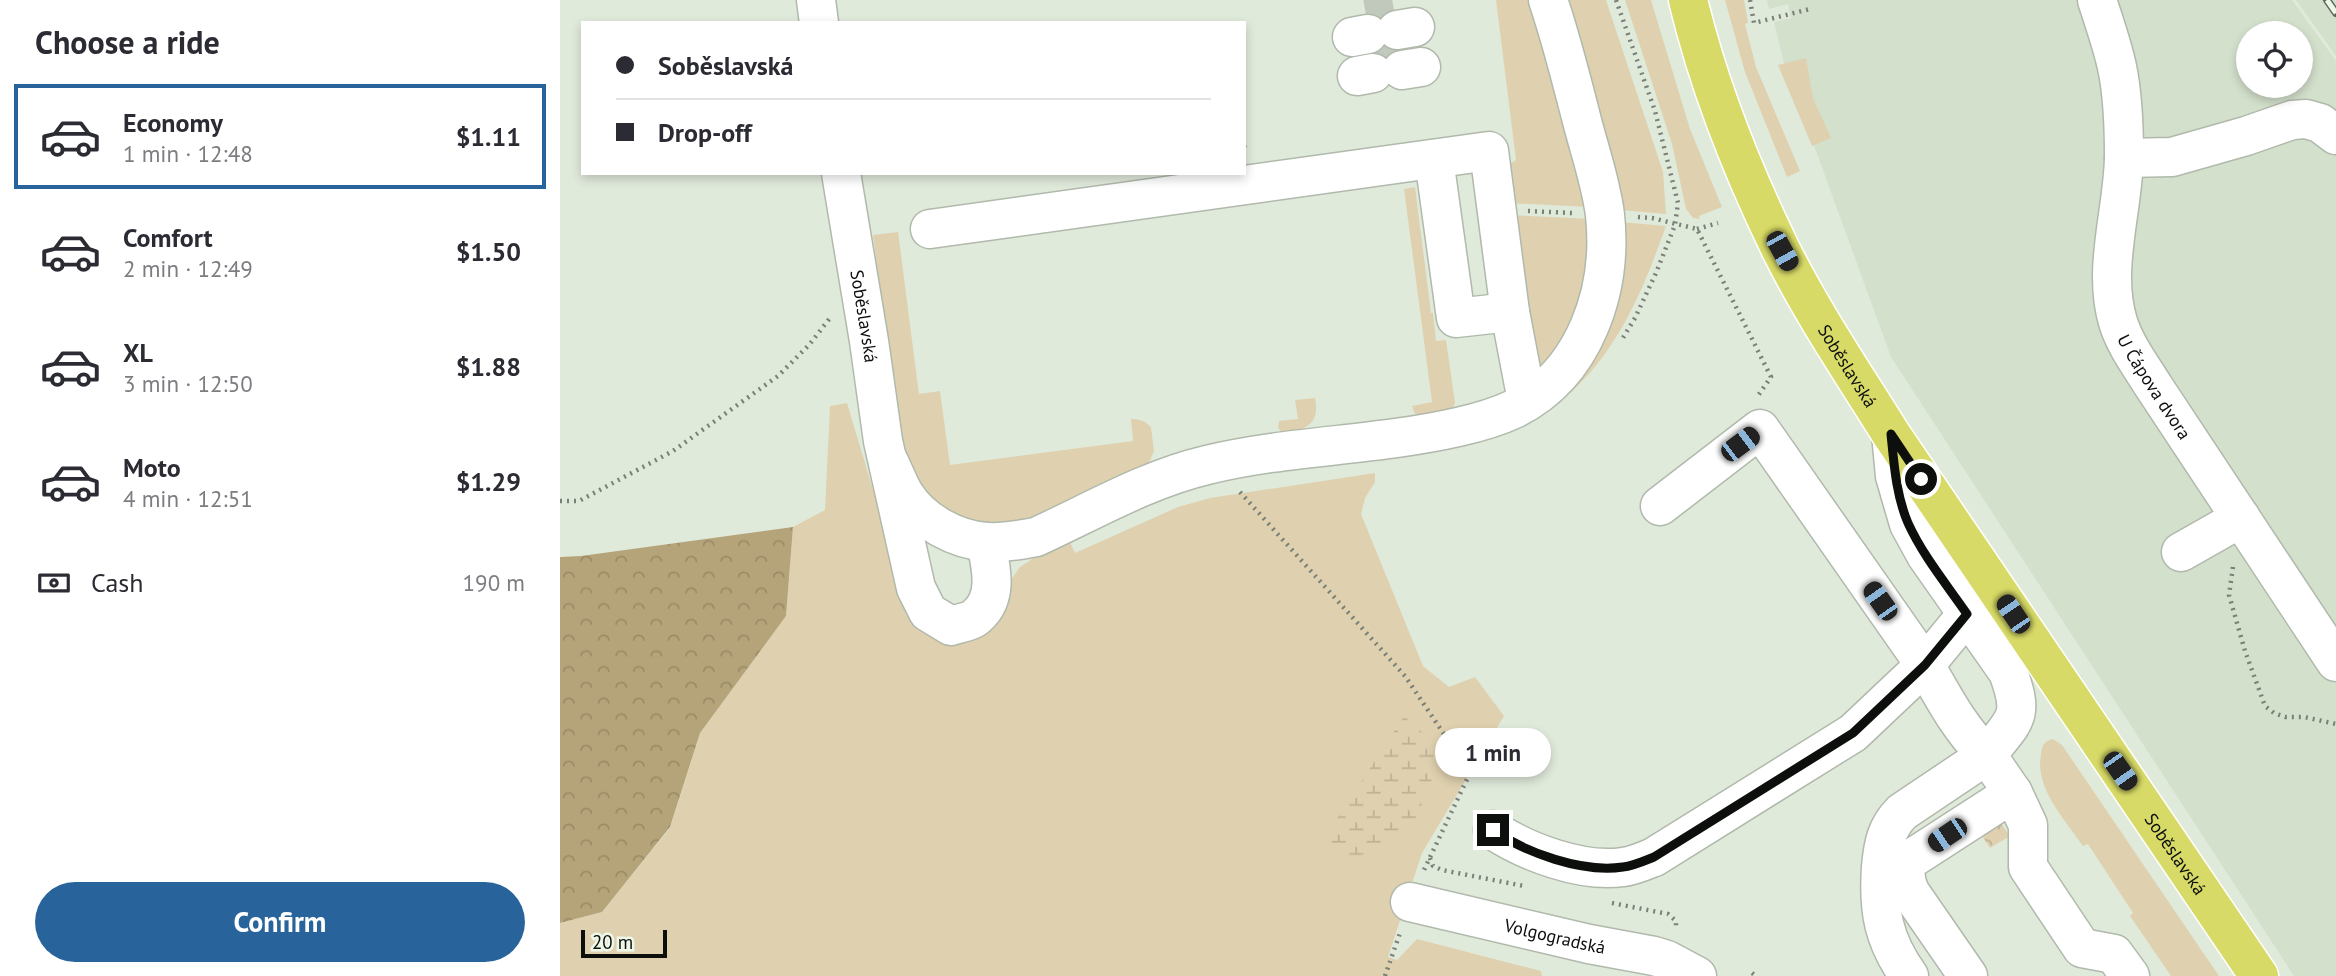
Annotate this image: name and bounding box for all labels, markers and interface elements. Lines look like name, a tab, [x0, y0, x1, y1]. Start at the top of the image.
text: Choose a ride	[35, 21, 220, 63]
map controls	[2236, 21, 2313, 98]
button: locate	[2236, 21, 2313, 98]
text: Soběslavská	[658, 49, 793, 82]
icon: car	[39, 105, 102, 168]
text: Economy	[123, 106, 223, 139]
text: Drop-off	[658, 116, 752, 149]
text: $1.11	[456, 120, 521, 153]
text: 1 min · 12:48	[123, 139, 253, 168]
icon: car	[39, 220, 102, 283]
text: Comfort	[123, 221, 213, 254]
car	[1763, 228, 1802, 274]
text: $1.50	[456, 235, 521, 268]
text: 2 min · 12:49	[123, 254, 253, 283]
street label: Soběslavská	[846, 268, 883, 364]
street label: Soběslavská	[1813, 320, 1883, 411]
street label: U Čápova dvora	[2113, 330, 2197, 443]
icon: car	[39, 335, 102, 398]
text: XL	[123, 336, 153, 369]
text: $1.88	[456, 350, 521, 383]
text: 3 min · 12:50	[123, 369, 253, 398]
car	[1717, 423, 1764, 465]
icon: car	[39, 450, 102, 513]
text: Moto	[123, 451, 181, 484]
route start	[1905, 463, 1937, 495]
text: $1.29	[456, 465, 521, 498]
text: 4 min · 12:51	[123, 484, 253, 513]
icon: cash	[35, 564, 73, 602]
text: Cash	[91, 566, 143, 599]
text: 190 m	[463, 568, 525, 597]
car	[1860, 578, 1901, 624]
car	[1993, 591, 2034, 637]
callout: 1 min	[1435, 728, 1551, 778]
text: 1 min	[1465, 738, 1521, 767]
car	[2100, 748, 2141, 794]
street label: Soběslavská	[2140, 808, 2212, 899]
route end	[1477, 814, 1509, 846]
car	[1924, 815, 1971, 855]
button: Confirm	[35, 882, 525, 962]
street label: Volgogradská	[1501, 913, 1607, 958]
scale bar	[581, 927, 667, 959]
text: 20 m	[592, 930, 633, 954]

